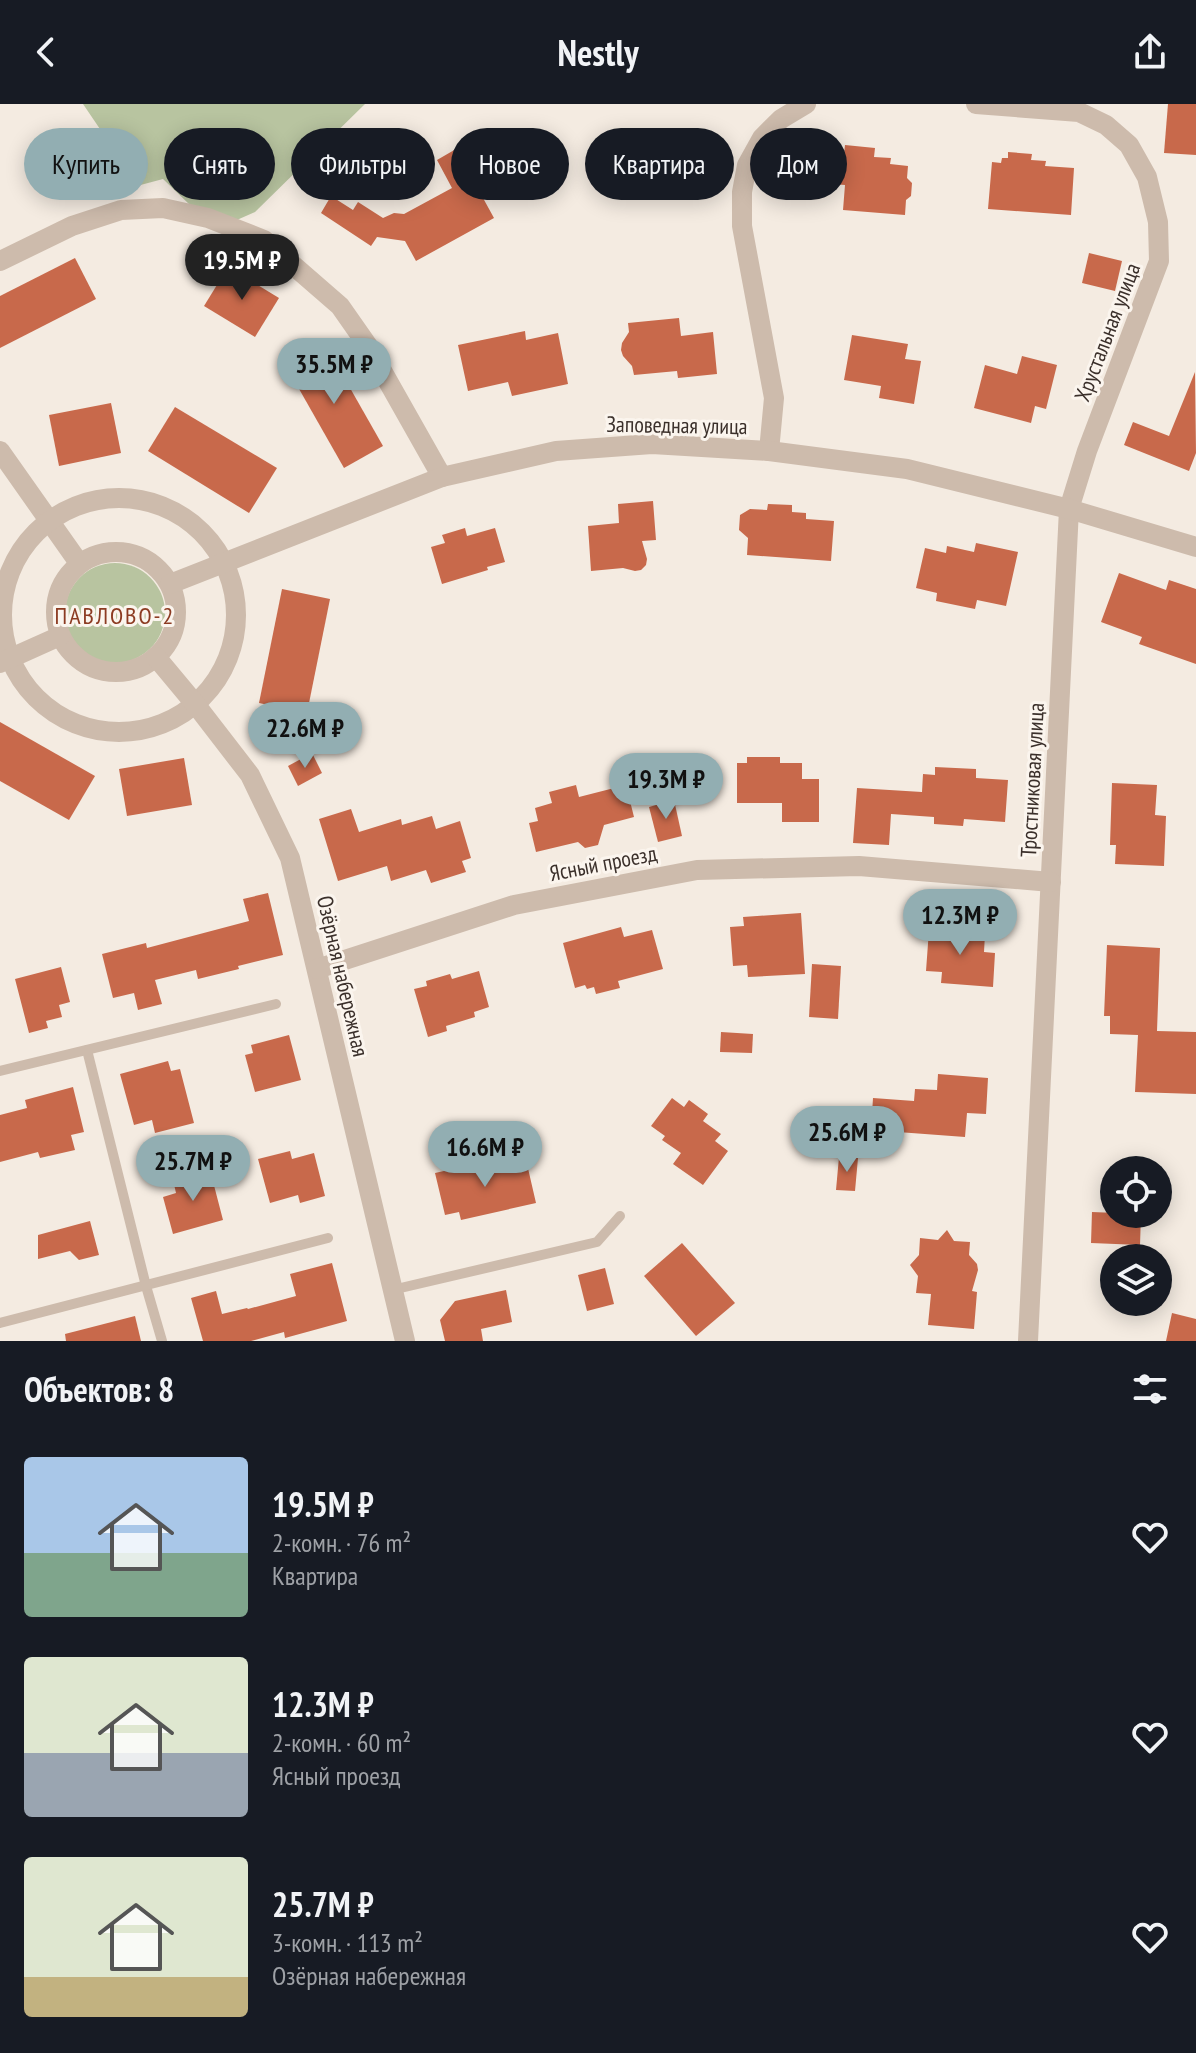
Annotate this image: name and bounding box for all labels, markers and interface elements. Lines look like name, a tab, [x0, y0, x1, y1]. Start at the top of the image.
text: Nestly	[557, 29, 639, 76]
icon: back	[24, 30, 68, 74]
icon: share	[1128, 30, 1172, 74]
chip: Купить	[24, 128, 148, 200]
chip: Снять	[164, 128, 275, 200]
chip: Фильтры	[291, 128, 435, 200]
chip: Новое	[451, 128, 569, 200]
chip: Квартира	[585, 128, 734, 200]
chip: Дом	[750, 128, 847, 200]
pin: 19.5M ₽	[168, 234, 316, 302]
text: 19.5M ₽	[203, 243, 281, 276]
street label: Хрустальная улица	[1068, 259, 1146, 405]
pin: 35.5M ₽	[260, 338, 408, 406]
text: 35.5M ₽	[295, 347, 373, 380]
street label: Заповедная улица	[606, 410, 748, 440]
district label: ПАВЛОВО-2	[55, 600, 175, 631]
pin: 22.6M ₽	[231, 702, 379, 770]
street label: Тростниковая улица	[1014, 702, 1050, 858]
text: 22.6M ₽	[266, 711, 344, 744]
pin: 19.3M ₽	[592, 753, 740, 821]
text: 19.3M ₽	[627, 762, 705, 795]
street label: Ясный проезд	[547, 839, 659, 887]
pin: 12.3M ₽	[886, 889, 1034, 957]
street label: Озёрная набережная	[311, 893, 375, 1059]
text: 12.3M ₽	[921, 898, 999, 931]
pin: 25.6M ₽	[773, 1106, 921, 1174]
text: 25.6M ₽	[808, 1115, 886, 1148]
pin: 16.6M ₽	[411, 1121, 559, 1189]
text: 16.6M ₽	[446, 1130, 524, 1163]
pin: 25.7M ₽	[119, 1135, 267, 1203]
text: 25.7M ₽	[154, 1144, 232, 1177]
map controls	[1100, 1156, 1172, 1316]
button: locate	[1100, 1156, 1172, 1228]
button: layers	[1100, 1244, 1172, 1316]
text: Объектов: 8	[24, 1367, 174, 1411]
icon: filters	[1128, 1367, 1172, 1411]
text: 19.5M ₽	[272, 1482, 374, 1526]
icon: home	[88, 1489, 184, 1585]
icon: heart	[1128, 1515, 1172, 1559]
text: 2-комн. · 76 m²	[272, 1526, 411, 1559]
text: Квартира	[272, 1559, 358, 1592]
text: 12.3M ₽	[272, 1682, 374, 1726]
icon: home	[88, 1689, 184, 1785]
icon: heart	[1128, 1715, 1172, 1759]
text: 2-комн. · 60 m²	[272, 1726, 411, 1759]
text: Ясный проезд	[272, 1759, 400, 1792]
text: 25.7M ₽	[272, 1882, 374, 1926]
icon: home	[88, 1889, 184, 1985]
icon: heart	[1128, 1915, 1172, 1959]
text: 3-комн. · 113 m²	[272, 1926, 423, 1959]
text: Озёрная набережная	[272, 1959, 466, 1992]

